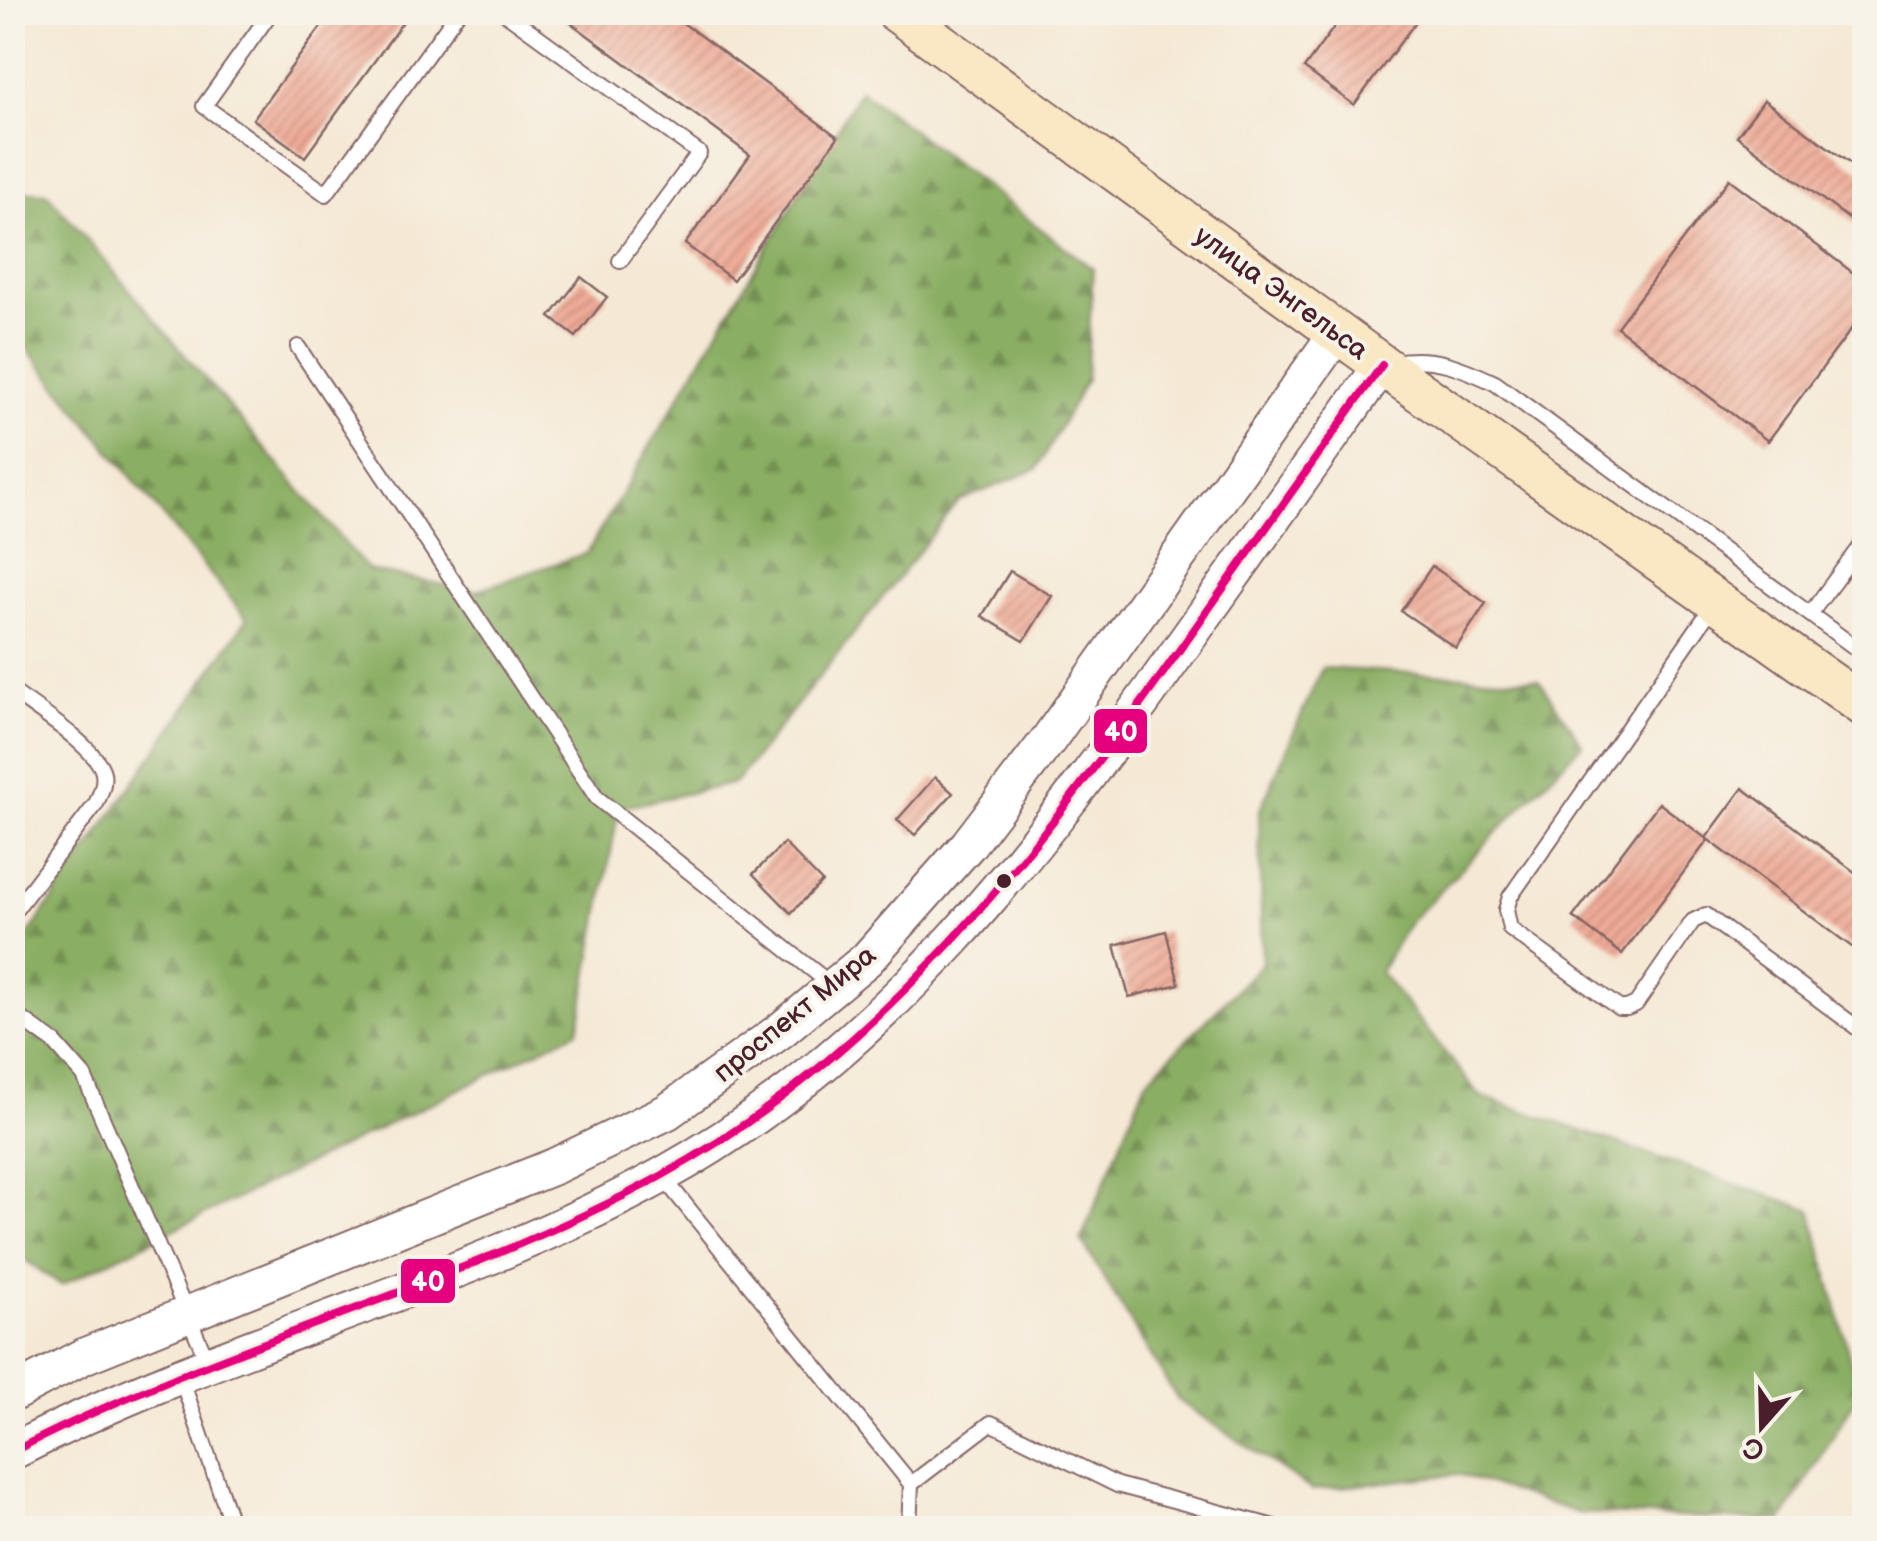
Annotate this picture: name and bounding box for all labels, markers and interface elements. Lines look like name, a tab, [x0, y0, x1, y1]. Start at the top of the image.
street label: улица Энгельса	[1188, 219, 1375, 368]
line badge: 40	[1092, 707, 1149, 755]
text: 40	[1104, 716, 1138, 749]
unlabelled marker	[994, 871, 1014, 891]
street label: проспект Мира	[707, 938, 883, 1090]
line badge: 40	[399, 1257, 457, 1305]
text: 40	[411, 1266, 445, 1299]
north arrow	[1712, 1376, 1812, 1476]
text: С	[1739, 1429, 1769, 1467]

